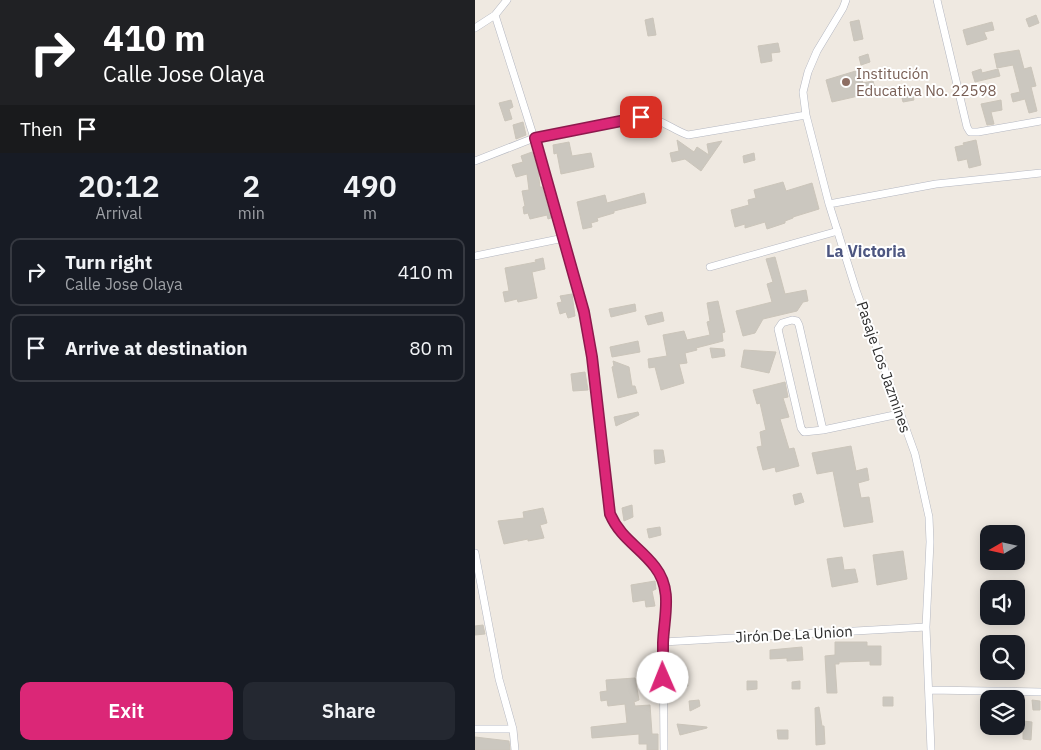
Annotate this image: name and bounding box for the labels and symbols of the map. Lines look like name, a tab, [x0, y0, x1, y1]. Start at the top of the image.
place label: Institución Educativa No. 22598	[856, 64, 997, 100]
marker: Institución Educativa No. 22598	[840, 76, 852, 88]
pin	[620, 96, 662, 138]
district label: La Victoria	[826, 241, 906, 261]
street label: Pasaje Los Jazmines	[853, 299, 915, 435]
north arrow	[980, 525, 1025, 570]
street label: Jirón De La Union	[735, 621, 853, 647]
position arrow	[636, 651, 688, 703]

